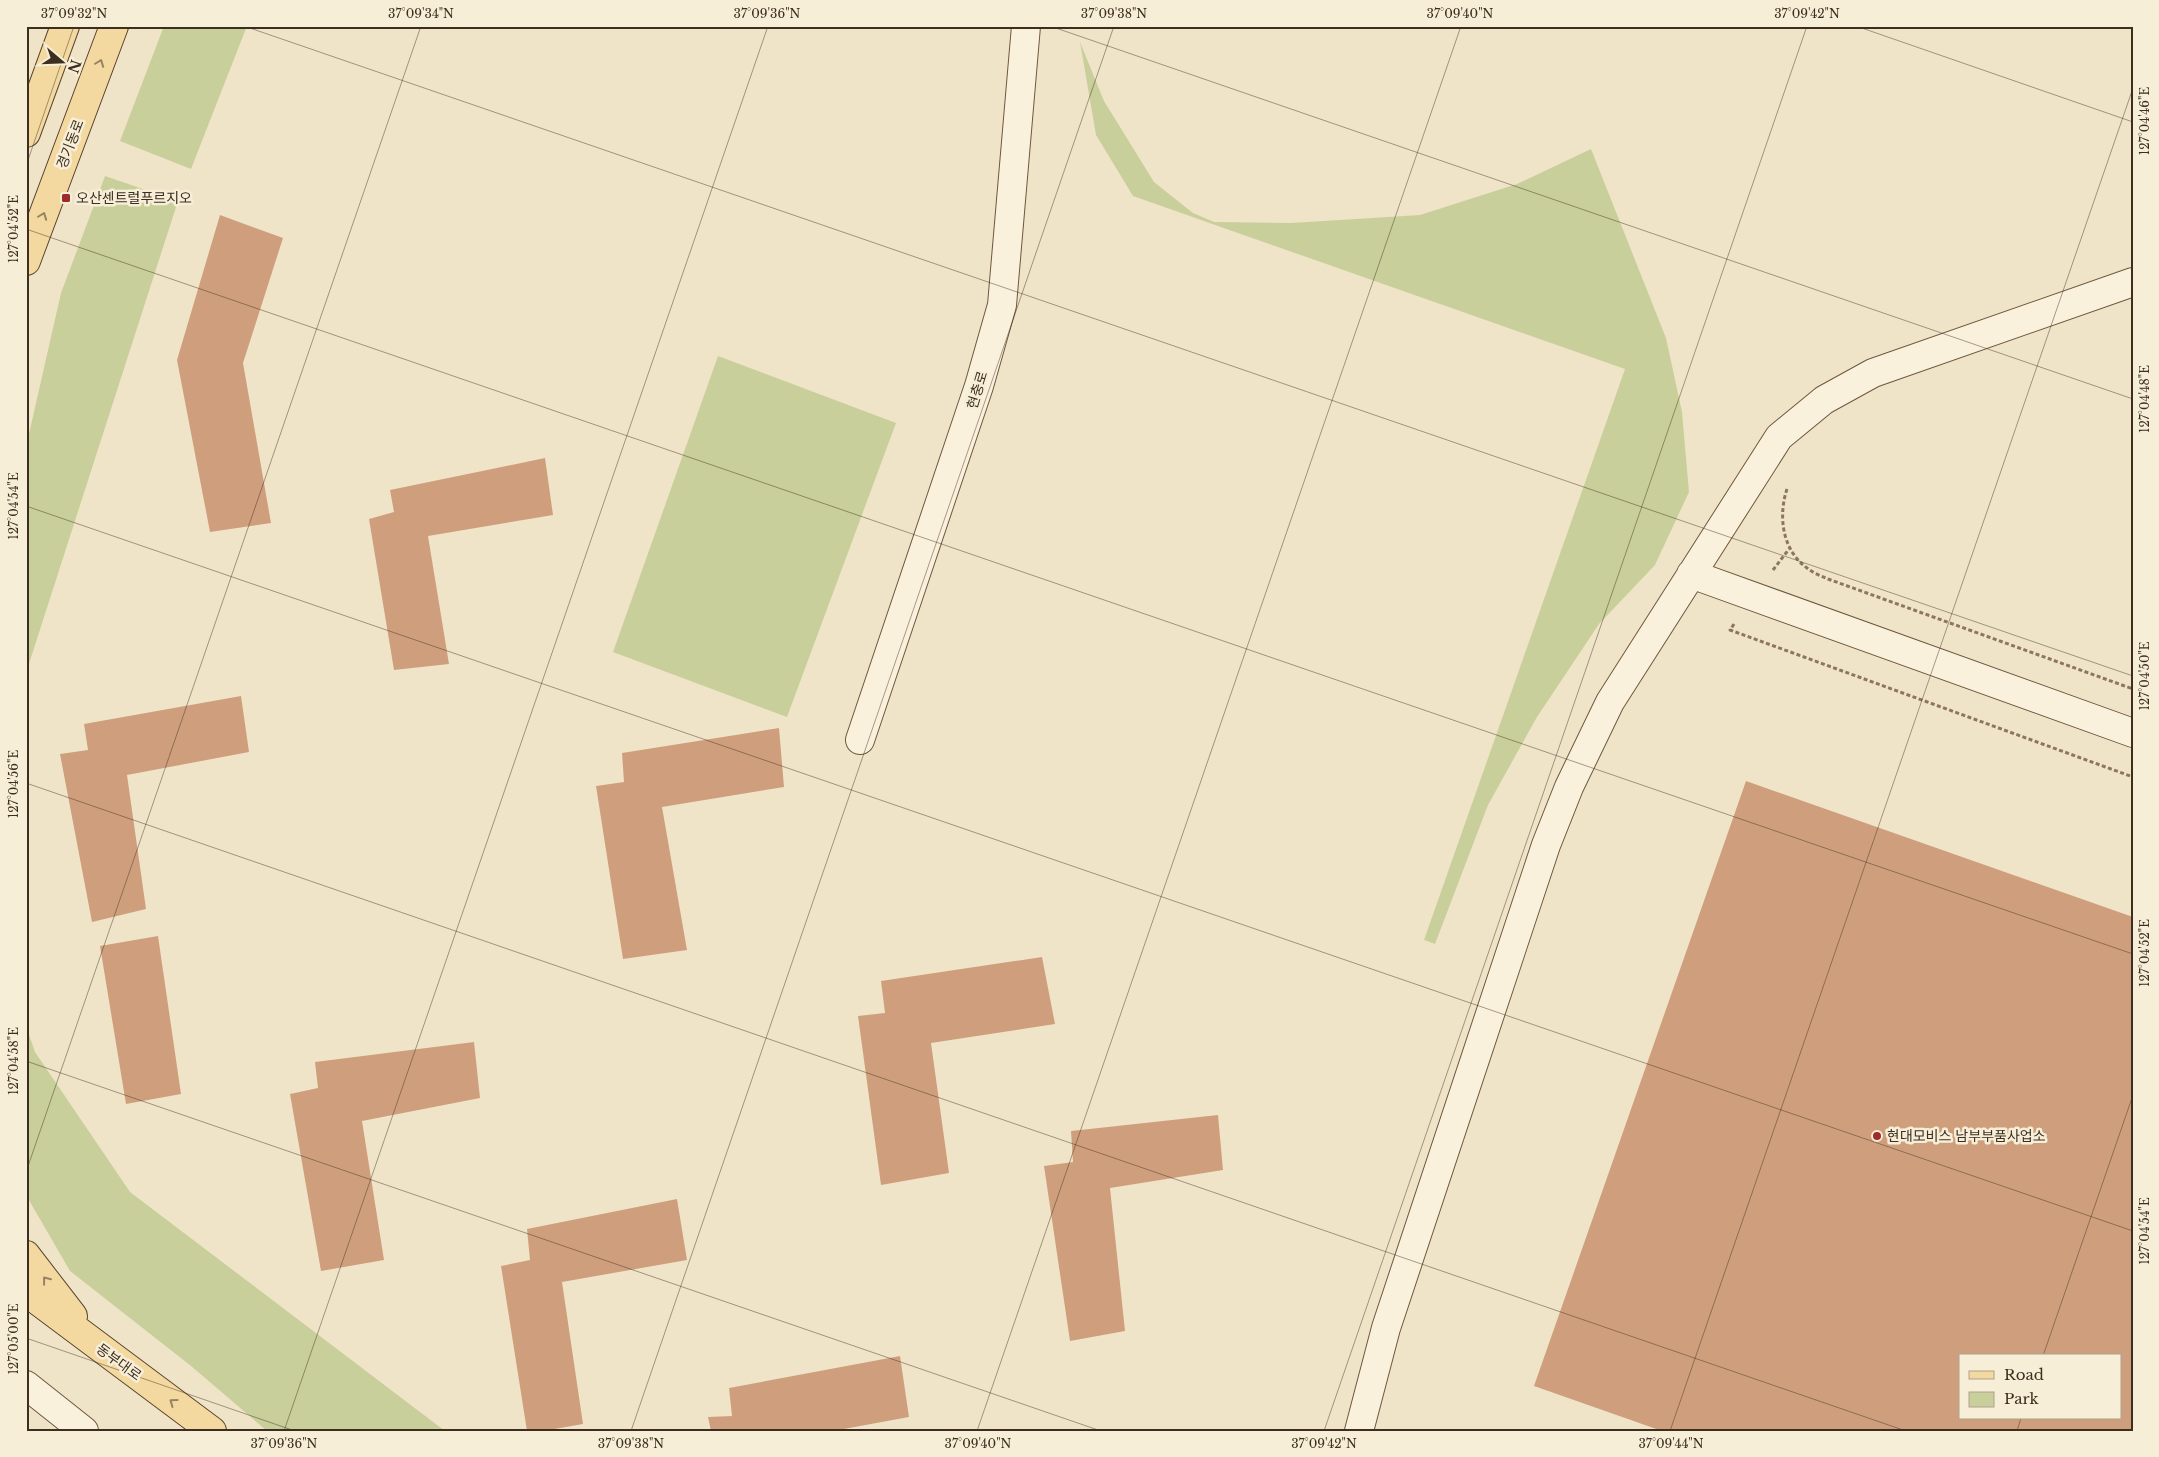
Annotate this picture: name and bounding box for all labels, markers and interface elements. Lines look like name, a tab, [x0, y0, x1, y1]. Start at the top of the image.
text: 37°09'32"N	[41, 6, 107, 21]
text: 37°09'34"N	[388, 6, 454, 21]
text: 37°09'36"N	[734, 6, 801, 21]
text: 37°09'38"N	[1081, 6, 1147, 21]
text: 37°09'40"N	[1427, 6, 1494, 21]
text: 37°09'42"N	[1774, 6, 1840, 21]
north arrow	[38, 38, 88, 88]
text: N	[64, 57, 85, 75]
one-way arrow	[94, 60, 104, 68]
text: 127°04'46"E	[2137, 87, 2152, 155]
street label: 경기동로	[52, 117, 88, 171]
place label: 오산센트럴푸르지오	[76, 189, 192, 207]
marker: 오산센트럴푸르지오	[60, 192, 72, 204]
text: 127°04'52"E	[6, 195, 21, 263]
one-way arrow	[37, 212, 47, 220]
text: 127°04'48"E	[2137, 365, 2152, 433]
street label: 현충로	[963, 369, 991, 411]
text: 127°04'54"E	[6, 472, 21, 540]
text: 127°04'50"E	[2137, 641, 2152, 711]
text: 127°04'56"E	[6, 750, 21, 818]
text: 127°04'52"E	[2137, 919, 2152, 987]
text: 127°04'58"E	[6, 1027, 21, 1095]
place label: 현대모비스 남부부품사업소	[1887, 1127, 2046, 1145]
marker: 현대모비스 남부부품사업소	[1871, 1130, 1883, 1142]
text: 127°04'54"E	[2137, 1197, 2152, 1265]
one-way arrow	[43, 1277, 51, 1286]
text: 127°05'00"E	[6, 1303, 21, 1375]
street label: 동부대로	[93, 1340, 145, 1384]
legend	[1959, 1354, 2122, 1420]
text: Road	[2004, 1365, 2044, 1384]
text: Park	[2004, 1389, 2040, 1408]
one-way arrow	[169, 1399, 179, 1408]
text: 37°09'36"N	[251, 1436, 318, 1451]
text: 37°09'38"N	[598, 1436, 664, 1451]
text: 37°09'40"N	[945, 1436, 1012, 1451]
text: 37°09'42"N	[1291, 1436, 1357, 1451]
text: 37°09'44"N	[1638, 1436, 1704, 1451]

